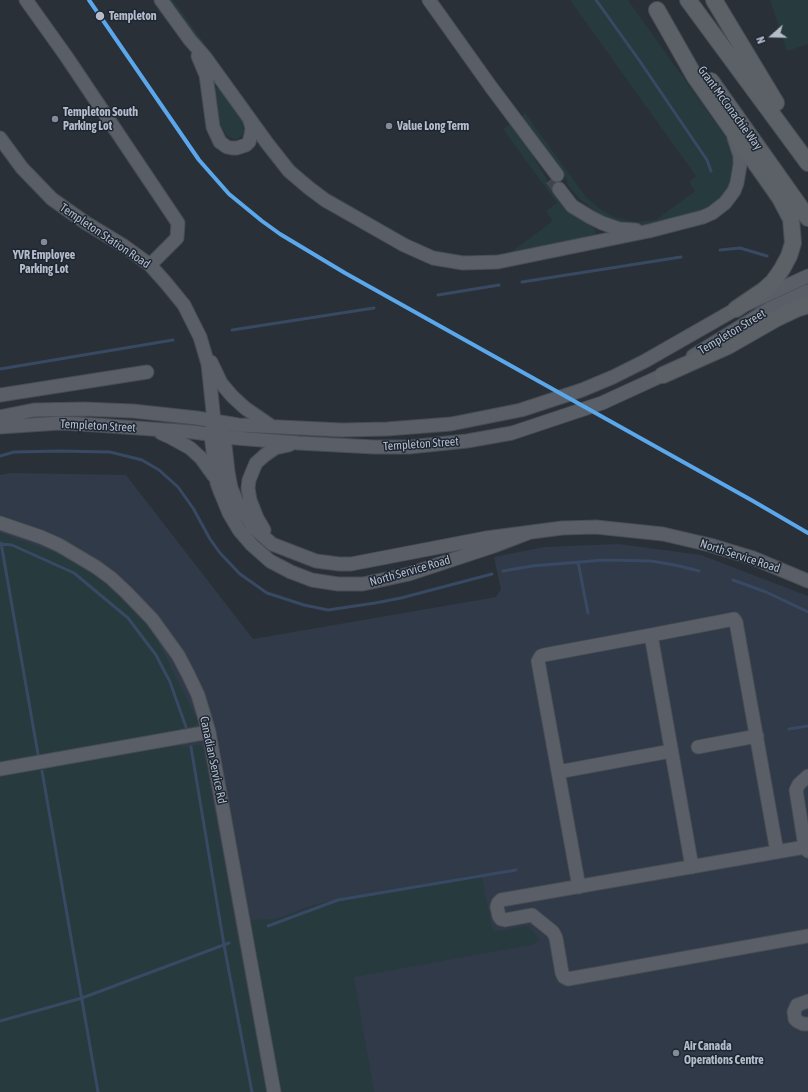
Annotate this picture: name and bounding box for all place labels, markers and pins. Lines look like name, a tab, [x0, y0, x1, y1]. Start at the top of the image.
place label: Templeton	[109, 9, 157, 23]
marker: Templeton	[94, 10, 106, 22]
place label: Templeton South Parking Lot	[63, 105, 138, 133]
marker: Templeton South Parking Lot	[50, 114, 60, 124]
place label: Value Long Term	[397, 119, 469, 133]
marker: Value Long Term	[384, 121, 394, 131]
marker: YVR Employee Parking Lot	[39, 237, 49, 247]
place label: YVR Employee Parking Lot	[13, 248, 75, 276]
place label: Air Canada Operations Centre	[684, 1039, 764, 1067]
marker: Air Canada Operations Centre	[671, 1048, 681, 1058]

